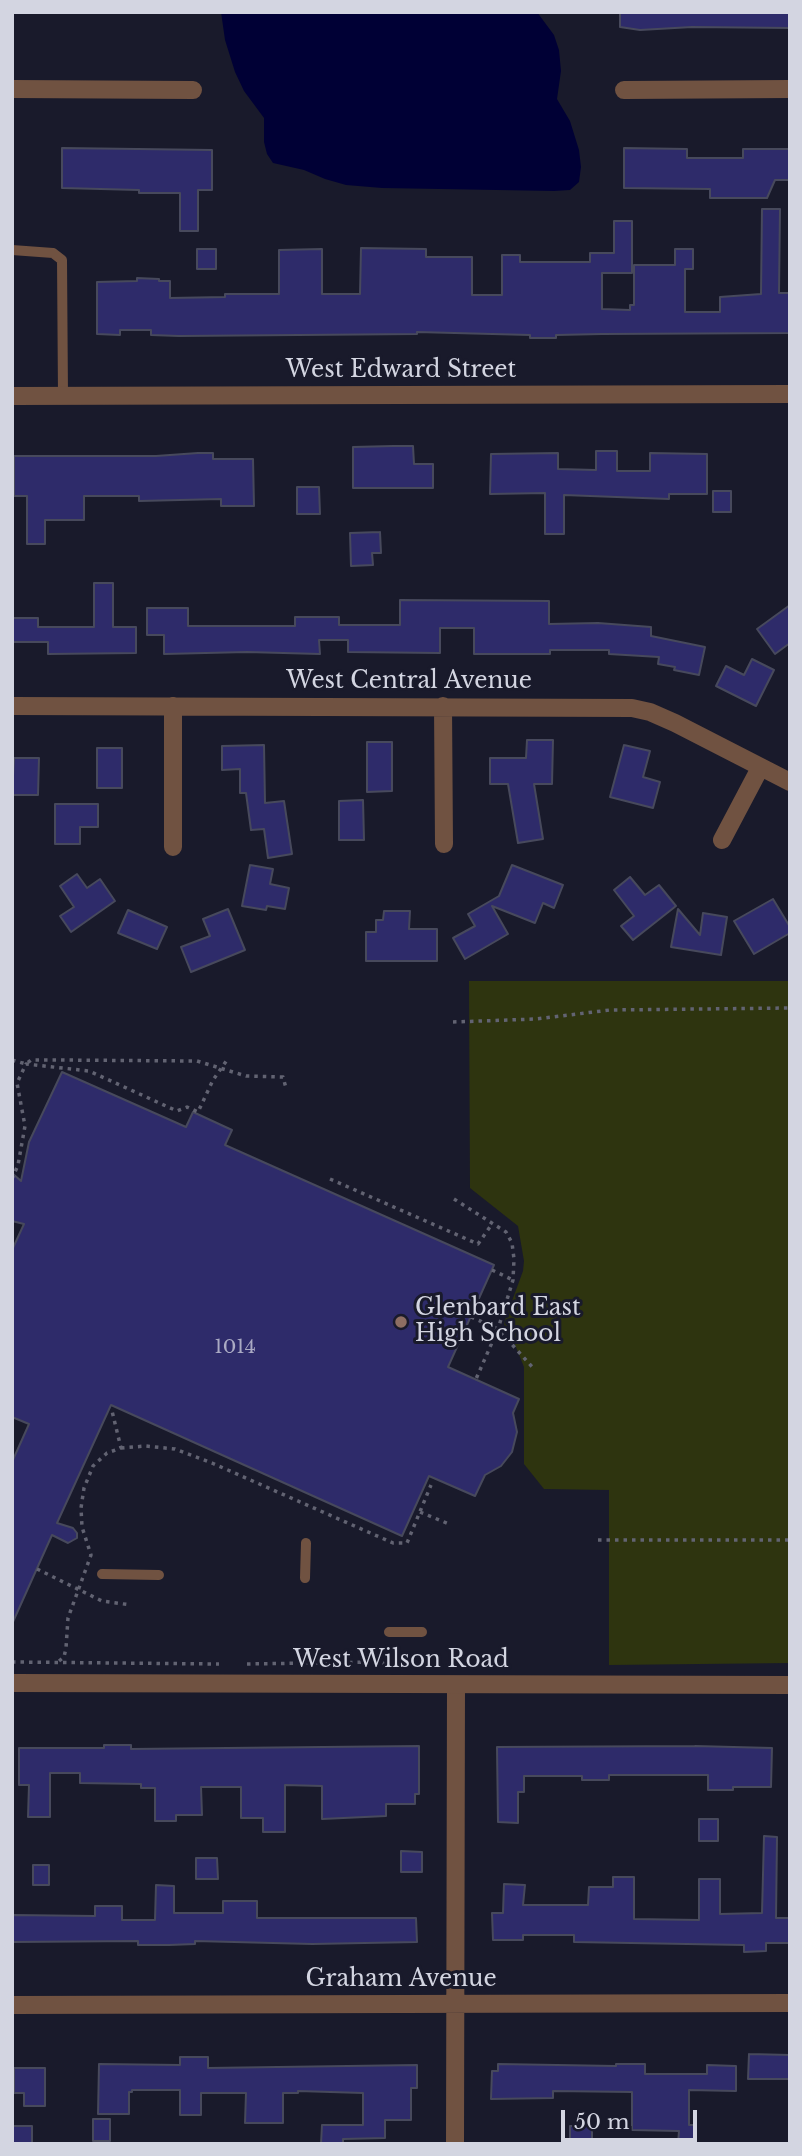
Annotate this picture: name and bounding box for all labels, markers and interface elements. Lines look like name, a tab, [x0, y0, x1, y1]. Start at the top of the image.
street label: West Edward Street	[286, 357, 516, 385]
street label: West Central Avenue	[286, 668, 532, 696]
place label: Glenbard East High School	[415, 1295, 581, 1349]
marker: Glenbard East High School	[393, 1314, 409, 1330]
house number: 1014	[214, 1337, 256, 1359]
street label: West Wilson Road	[293, 1647, 509, 1675]
street label: Graham Avenue	[305, 1966, 497, 1994]
scale bar	[564, 2096, 700, 2140]
text: 50 m	[574, 2109, 629, 2135]

